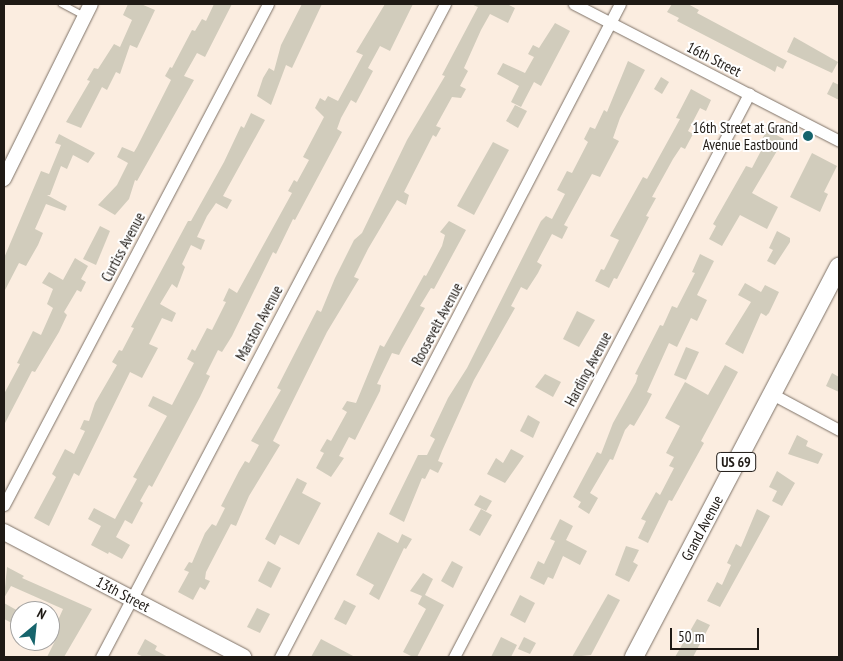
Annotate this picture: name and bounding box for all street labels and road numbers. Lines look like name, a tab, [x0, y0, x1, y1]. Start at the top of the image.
street label: 16th Street	[684, 38, 744, 80]
street label: Curtiss Avenue	[97, 209, 149, 285]
street label: Roosevelt Avenue	[408, 279, 466, 369]
street label: Marston Avenue	[232, 282, 286, 364]
street label: Harding Avenue	[561, 329, 615, 409]
road number: US 69	[716, 451, 756, 474]
street label: Grand Avenue	[677, 492, 727, 564]
street label: 13th Street	[93, 572, 153, 616]

